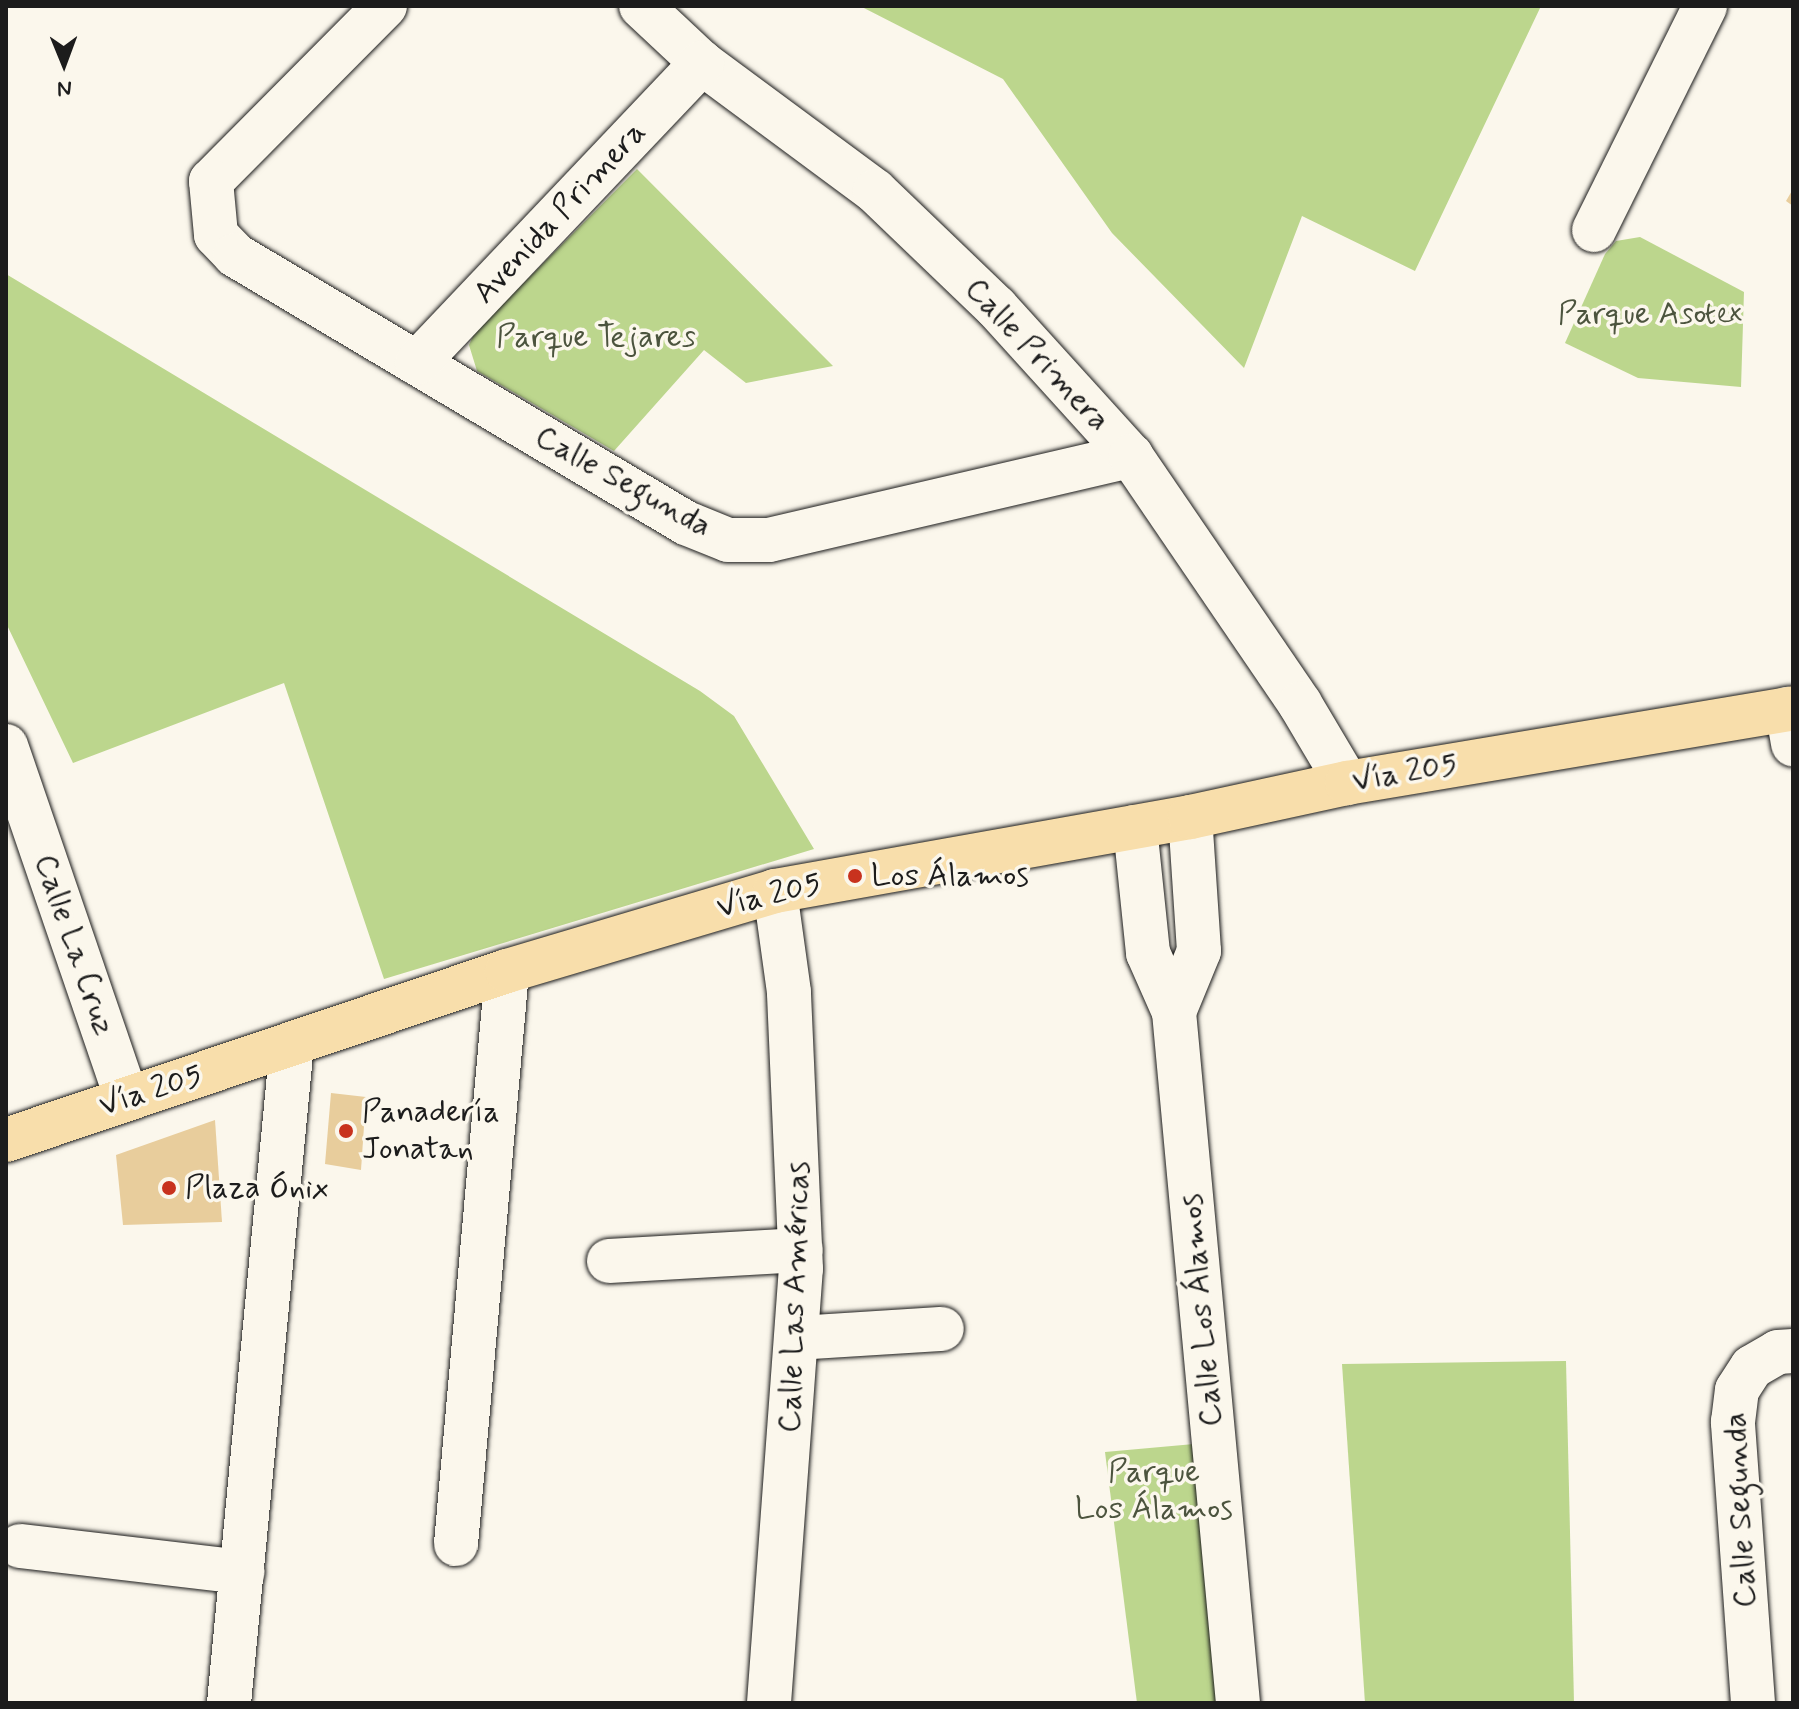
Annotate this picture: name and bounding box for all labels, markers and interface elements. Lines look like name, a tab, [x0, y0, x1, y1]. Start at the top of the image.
north arrow	[24, 24, 104, 104]
text: N	[57, 74, 72, 102]
street label: Avenida Primera	[465, 113, 655, 313]
street label: Calle Primera	[955, 270, 1119, 440]
park label: Parque Asotex	[1558, 295, 1742, 333]
park label: Parque Tejares	[496, 318, 696, 356]
street label: Calle Segunda	[528, 418, 718, 546]
street label: Vía 205	[1349, 745, 1461, 801]
street label: Calle La Cruz	[25, 849, 123, 1041]
place label: Los Álamos	[871, 857, 1029, 895]
street label: Vía 205	[713, 865, 825, 927]
marker: Los Álamos	[846, 867, 864, 885]
street label: Vía 205	[94, 1056, 208, 1126]
place label: Panadería Jonatan	[362, 1094, 500, 1169]
marker: Panadería Jonatan	[337, 1122, 355, 1140]
street label: Calle Las Américas	[771, 1166, 819, 1428]
place label: Plaza Ónix	[185, 1169, 329, 1207]
marker: Plaza Ónix	[160, 1179, 178, 1197]
street label: Calle Los Álamos	[1173, 1191, 1231, 1429]
street label: Calle Segunda	[1717, 1411, 1765, 1609]
park label: Parque Los Álamos	[1075, 1454, 1233, 1529]

